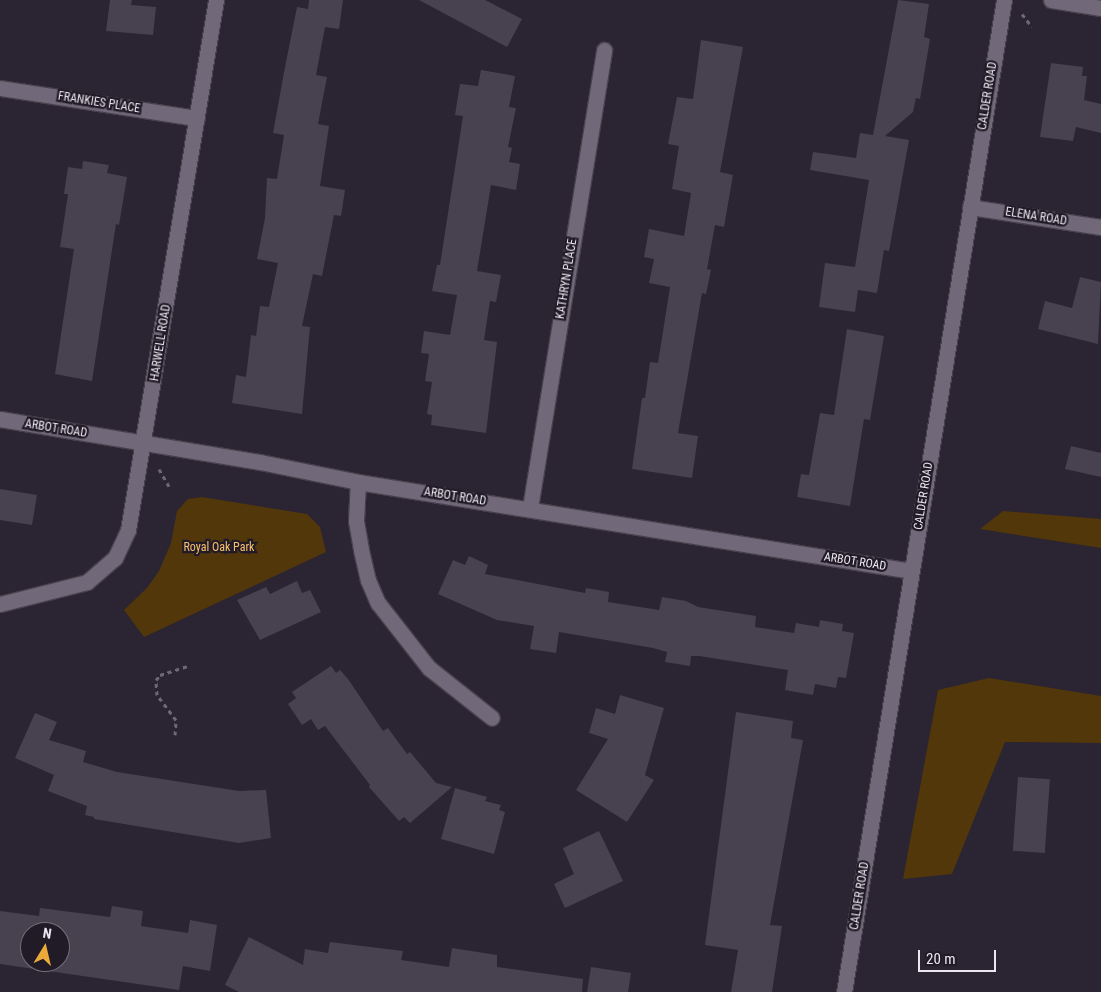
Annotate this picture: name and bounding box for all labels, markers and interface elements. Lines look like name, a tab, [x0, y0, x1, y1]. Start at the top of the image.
street label: CALDER ROAD	[976, 61, 1000, 131]
street label: FRANKIES PLACE	[57, 89, 141, 117]
street label: ELENA ROAD	[1004, 205, 1068, 229]
street label: KATHRYN PLACE	[554, 238, 580, 320]
street label: HARWELL ROAD	[148, 304, 174, 382]
street label: ARBOT ROAD	[24, 417, 88, 441]
street label: CALDER ROAD	[912, 461, 936, 531]
street label: ARBOT ROAD	[423, 485, 487, 509]
park label: Royal Oak Park	[184, 541, 254, 555]
street label: ARBOT ROAD	[823, 550, 887, 574]
street label: CALDER ROAD	[848, 861, 872, 931]
north arrow	[20, 922, 70, 972]
text: N	[42, 925, 53, 942]
scale bar	[921, 940, 998, 972]
text: 20 m	[926, 950, 956, 968]

